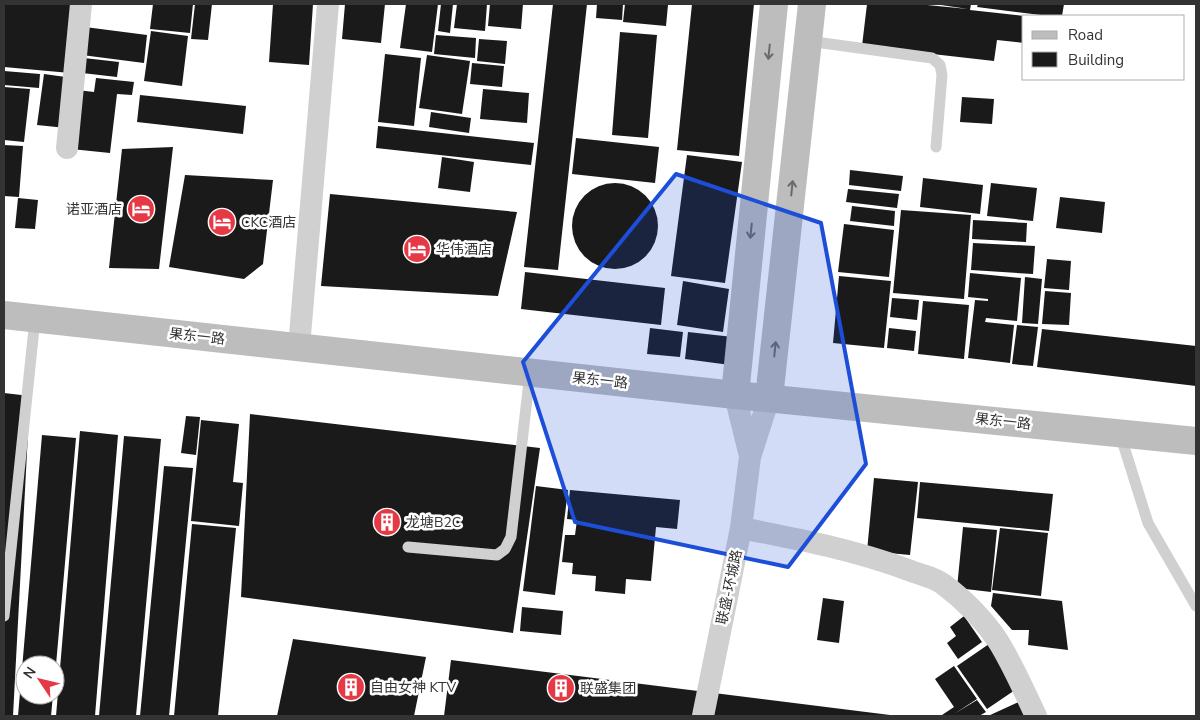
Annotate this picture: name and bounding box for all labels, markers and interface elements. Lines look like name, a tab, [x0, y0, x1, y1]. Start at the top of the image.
legend	[1022, 15, 1185, 80]
text: Road	[1068, 25, 1103, 45]
one-way arrow	[764, 44, 774, 60]
text: Building	[1068, 50, 1124, 70]
one-way arrow	[787, 180, 797, 196]
hotel icon: 诺亚酒店	[126, 194, 156, 224]
place label: 诺亚酒店	[66, 200, 122, 219]
hotel icon: CKC酒店	[207, 207, 237, 237]
place label: CKC酒店	[241, 213, 296, 232]
one-way arrow	[747, 223, 756, 239]
hotel icon: 华伟酒店	[402, 234, 432, 264]
place label: 华伟酒店	[436, 240, 492, 259]
street label: 果东一路	[168, 324, 226, 349]
one-way arrow	[770, 342, 780, 358]
street label: 果东一路	[571, 368, 629, 393]
street label: 果东一路	[974, 409, 1032, 434]
building icon: 龙塘B2C	[372, 507, 402, 537]
place label: 龙塘B2C	[406, 513, 461, 532]
street label: 联盛-环城路	[712, 548, 747, 626]
north arrow	[15, 655, 65, 705]
text: N	[19, 663, 41, 683]
building icon: 自由女神 KTV	[336, 672, 366, 702]
building icon: 联盛集团	[546, 673, 576, 703]
place label: 自由女神 KTV	[370, 678, 456, 697]
place label: 联盛集团	[580, 679, 636, 698]

